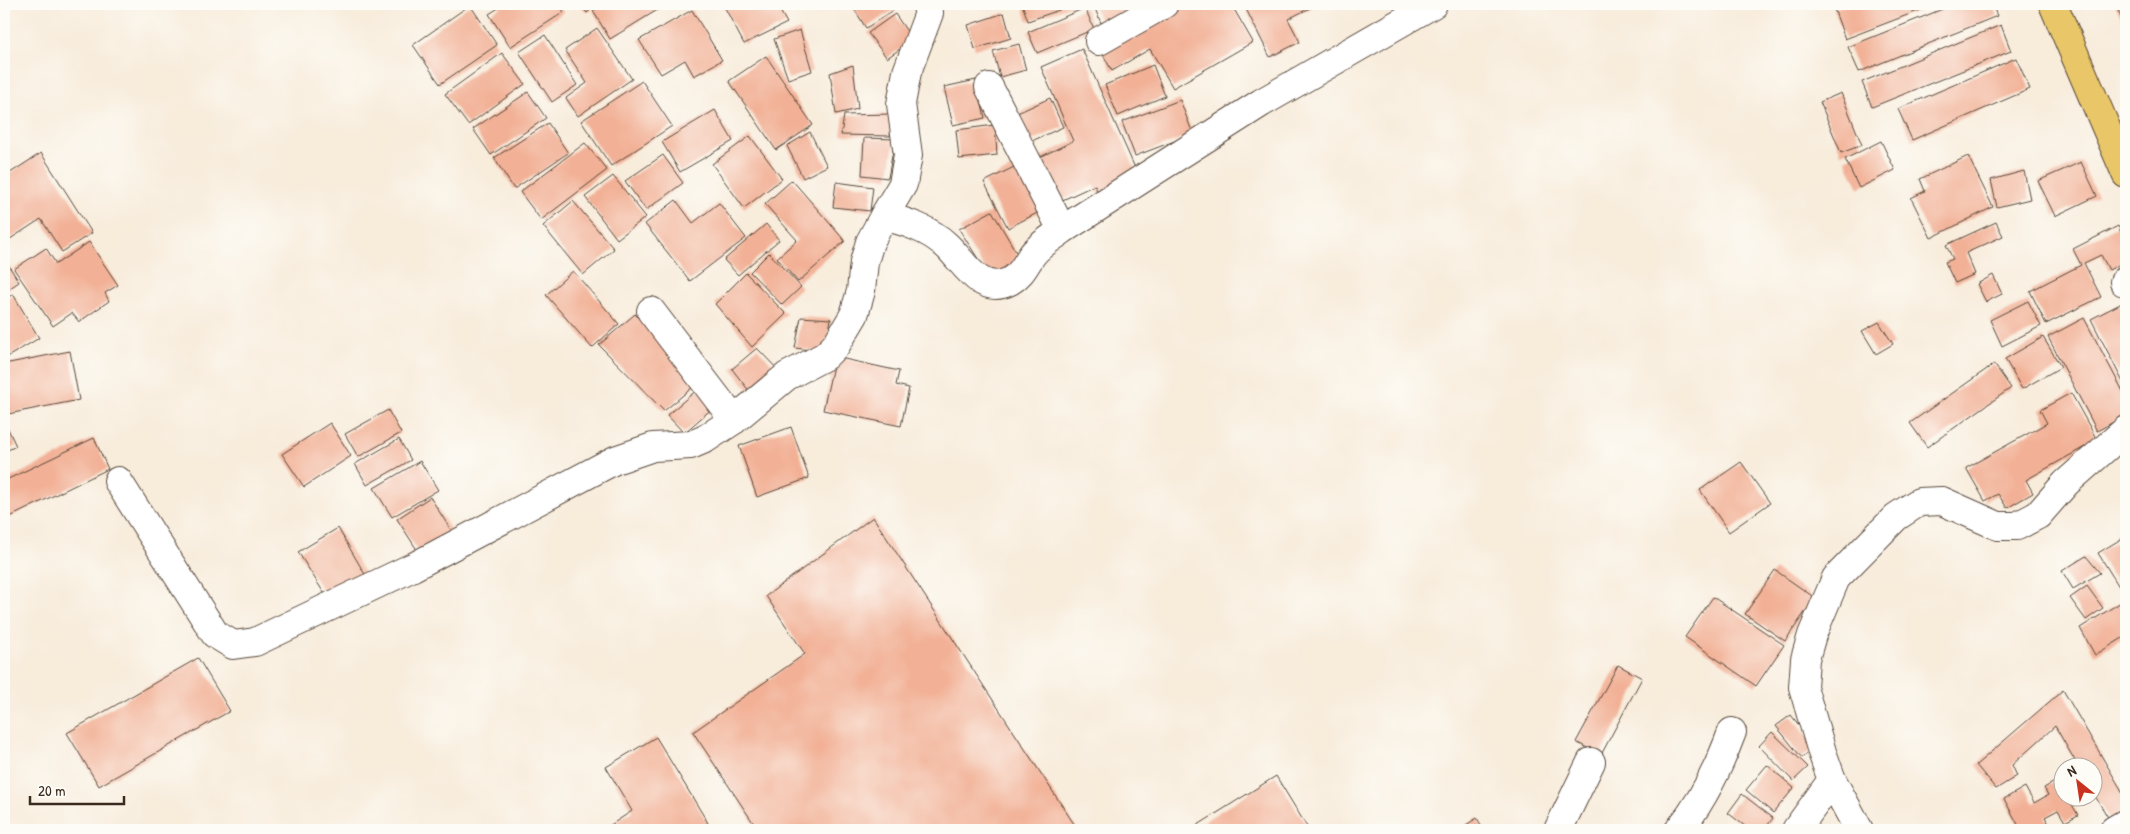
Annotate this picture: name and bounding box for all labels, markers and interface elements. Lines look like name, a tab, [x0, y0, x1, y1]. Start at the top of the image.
north arrow	[2052, 756, 2102, 806]
text: N	[2063, 760, 2080, 780]
scale bar	[30, 774, 124, 806]
text: 20 m	[38, 780, 65, 801]

